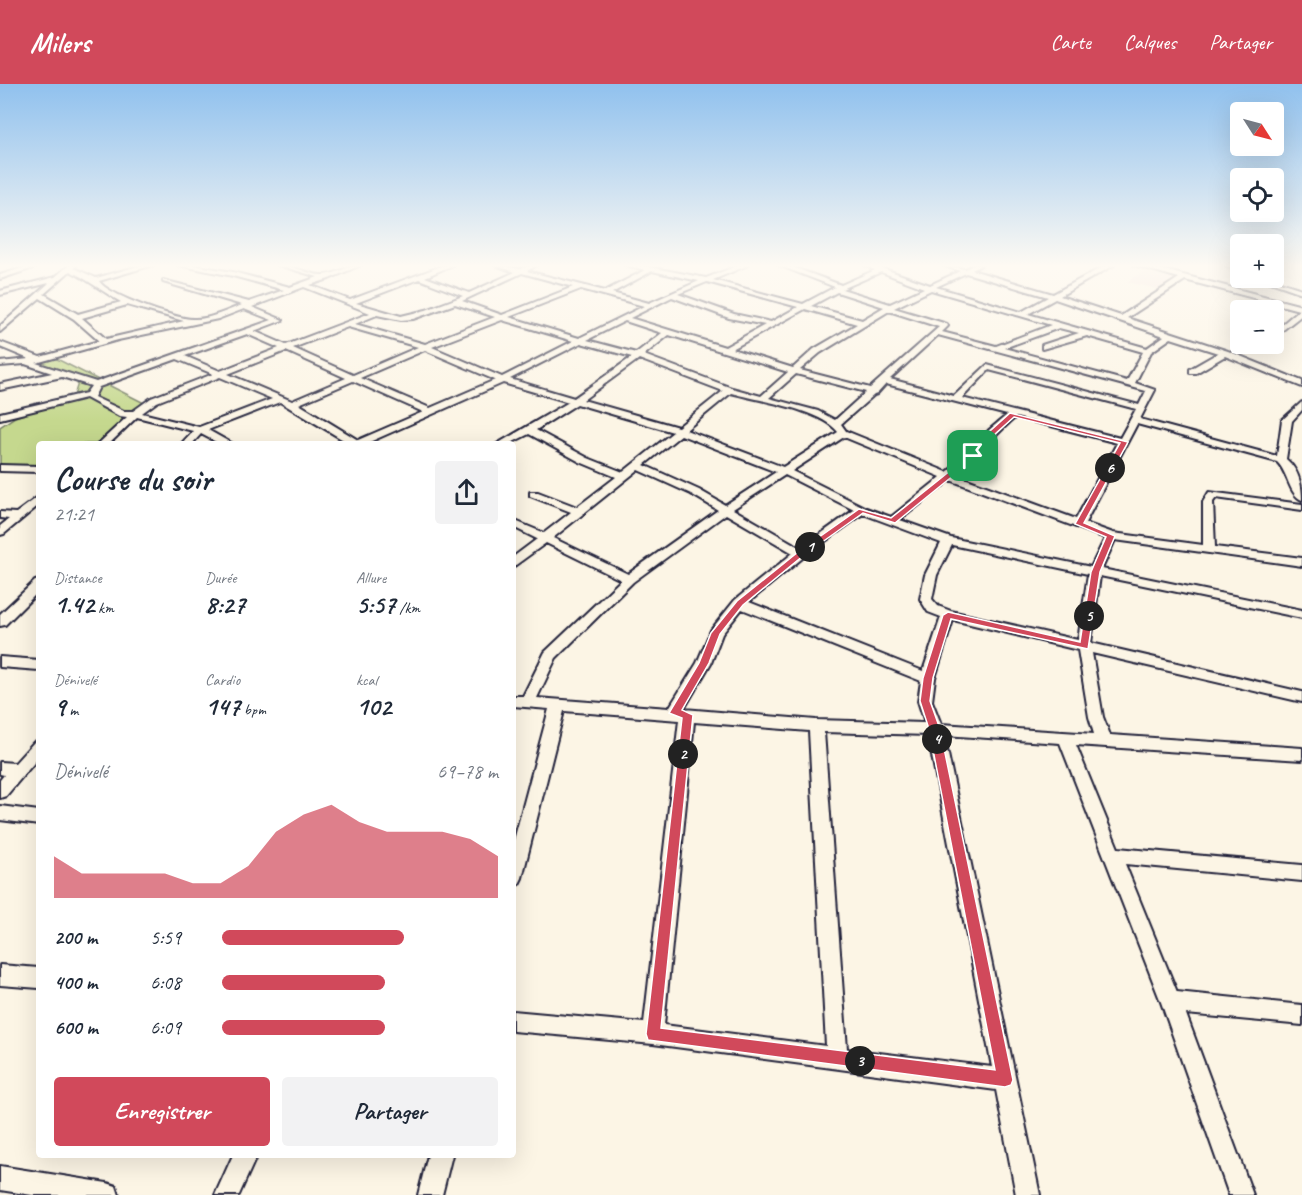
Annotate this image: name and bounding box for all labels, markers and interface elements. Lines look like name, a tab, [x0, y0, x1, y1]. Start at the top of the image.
text: Milers	[30, 25, 90, 60]
text: Carte	[1050, 29, 1091, 55]
text: Calques	[1124, 29, 1176, 55]
text: Partager	[1209, 29, 1272, 55]
north arrow	[1230, 102, 1284, 156]
map controls	[1230, 102, 1284, 354]
button: locate	[1230, 168, 1284, 222]
button: +	[1230, 234, 1284, 288]
button: −	[1230, 300, 1284, 354]
pin	[947, 430, 998, 481]
icon: arrive	[956, 439, 989, 472]
pin: 6	[1095, 453, 1125, 483]
text: Course du soir	[54, 458, 212, 500]
text: 6	[1106, 458, 1114, 478]
button: share	[435, 461, 498, 524]
text: 21:21	[54, 502, 94, 527]
pin: 1	[795, 532, 825, 562]
text: 1	[806, 537, 814, 557]
text: Distance	[54, 568, 102, 588]
text: Durée	[205, 568, 236, 588]
text: Allure	[356, 568, 386, 588]
text: 1.42	[54, 588, 94, 621]
text: 8:27	[205, 588, 245, 621]
text: 5:57	[356, 588, 395, 621]
text: km	[94, 598, 114, 618]
text: /km	[395, 598, 420, 618]
pin: 5	[1074, 601, 1104, 631]
text: 5	[1086, 606, 1092, 626]
text: Dénivelé	[54, 670, 97, 690]
text: Cardio	[205, 670, 240, 690]
text: kcal	[356, 670, 377, 690]
text: 9	[54, 690, 65, 723]
text: 147	[205, 690, 240, 723]
text: 102	[356, 690, 391, 723]
text: m	[65, 700, 78, 720]
text: bpm	[240, 700, 266, 720]
pin: 4	[922, 724, 952, 754]
text: 4	[933, 729, 941, 749]
pin: 2	[668, 739, 698, 769]
text: 2	[679, 744, 687, 764]
text: Dénivelé	[54, 759, 108, 784]
text: 69–78 m	[437, 759, 498, 784]
text: 200 m	[54, 925, 97, 950]
text: 5:59	[150, 925, 181, 950]
text: 400 m	[54, 970, 97, 995]
text: 6:08	[150, 970, 181, 995]
text: 600 m	[54, 1015, 98, 1040]
text: 6:09	[150, 1015, 181, 1040]
pin: 3	[845, 1046, 875, 1076]
text: 3	[856, 1051, 864, 1071]
button: Enregistrer	[54, 1077, 270, 1146]
button: Partager	[282, 1077, 498, 1146]

